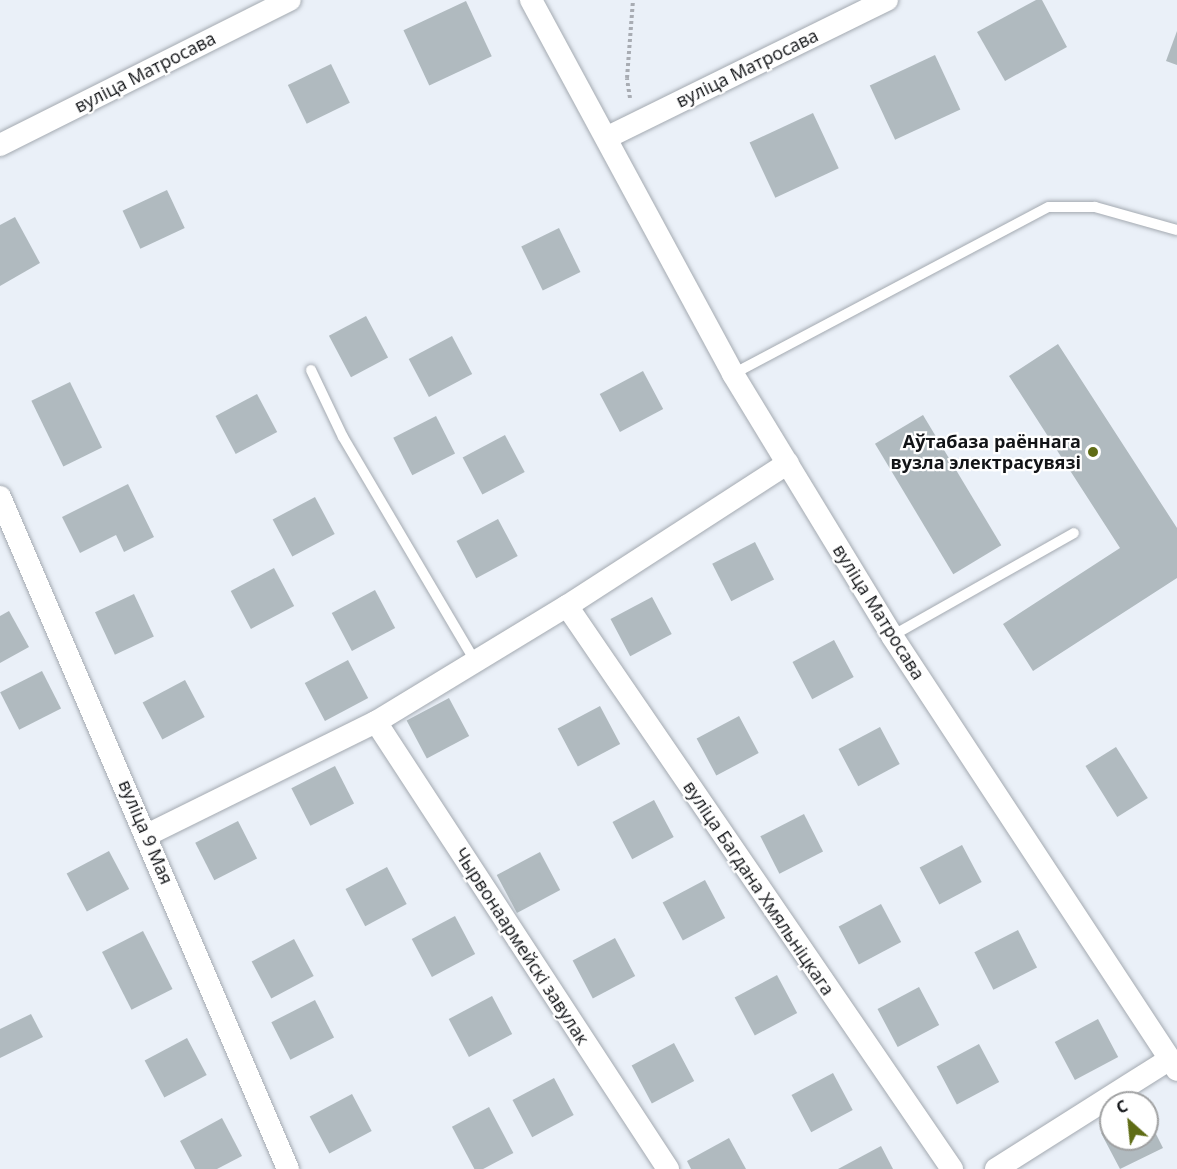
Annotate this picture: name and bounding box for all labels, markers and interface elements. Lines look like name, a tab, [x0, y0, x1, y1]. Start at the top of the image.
street label: вуліца Матросава	[672, 24, 822, 112]
street label: вуліца Матросава	[71, 27, 219, 117]
place label: Аўтабаза раённага вузла электрасувязі	[890, 431, 1081, 474]
marker: Аўтабаза раённага вузла электрасувязі	[1086, 445, 1100, 459]
street label: вуліца Матросава	[829, 540, 929, 684]
street label: вуліца 9 Мая	[114, 777, 178, 887]
street label: вуліца Багдана Хмяльніцкага	[679, 777, 839, 999]
street label: Чырвонаармейскі завулак	[450, 843, 594, 1049]
north arrow	[1099, 1091, 1159, 1151]
text: С	[1112, 1095, 1131, 1119]

